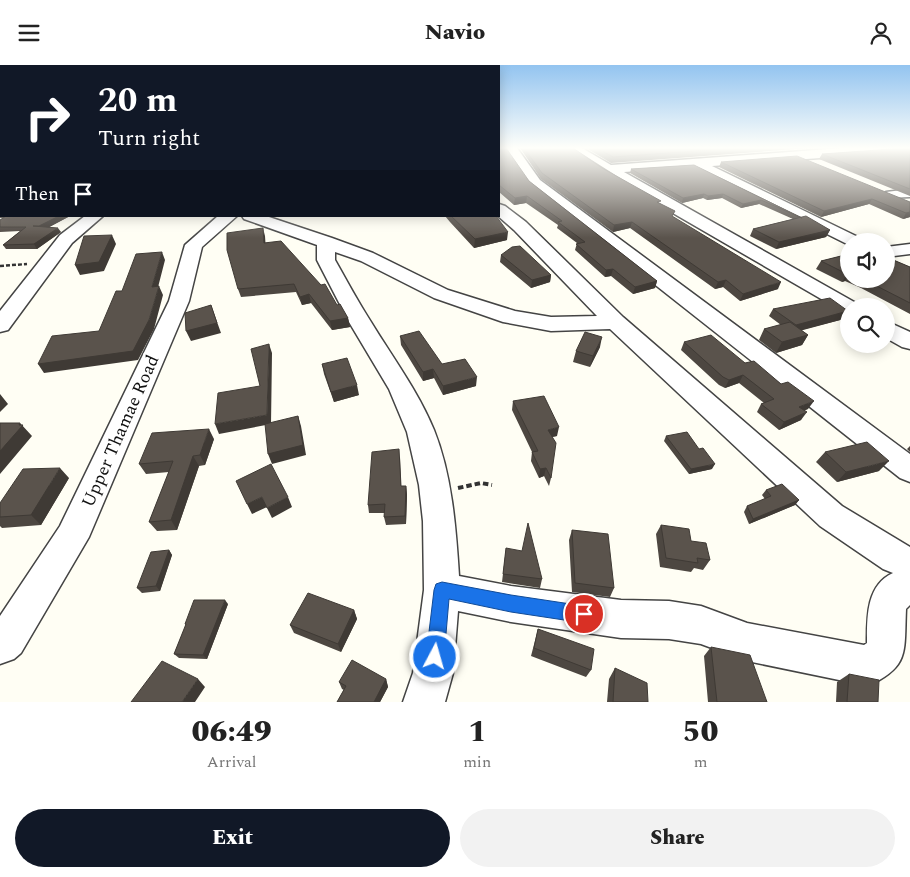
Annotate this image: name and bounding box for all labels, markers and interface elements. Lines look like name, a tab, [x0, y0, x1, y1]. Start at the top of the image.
text: Navio	[425, 16, 485, 49]
icon: menu	[15, 19, 43, 47]
icon: person	[867, 19, 895, 47]
text: 20 m	[98, 74, 178, 127]
icon: right	[15, 85, 80, 150]
text: Turn right	[98, 122, 200, 155]
text: Then	[15, 180, 59, 209]
icon: arrive	[69, 180, 97, 208]
map controls	[840, 233, 895, 353]
button: sound	[840, 233, 895, 288]
button: search	[840, 298, 895, 353]
street label: Upper Thamae Road	[75, 351, 166, 512]
pin	[563, 593, 605, 635]
icon: arrive	[570, 600, 598, 628]
position arrow	[408, 630, 460, 682]
text: 06:49	[191, 709, 272, 755]
text: 1	[468, 709, 486, 755]
text: 50	[683, 709, 719, 755]
text: Arrival	[207, 750, 257, 774]
text: min	[463, 750, 491, 774]
text: m	[694, 750, 707, 774]
button: Exit	[15, 809, 450, 867]
button: Share	[460, 809, 895, 867]

